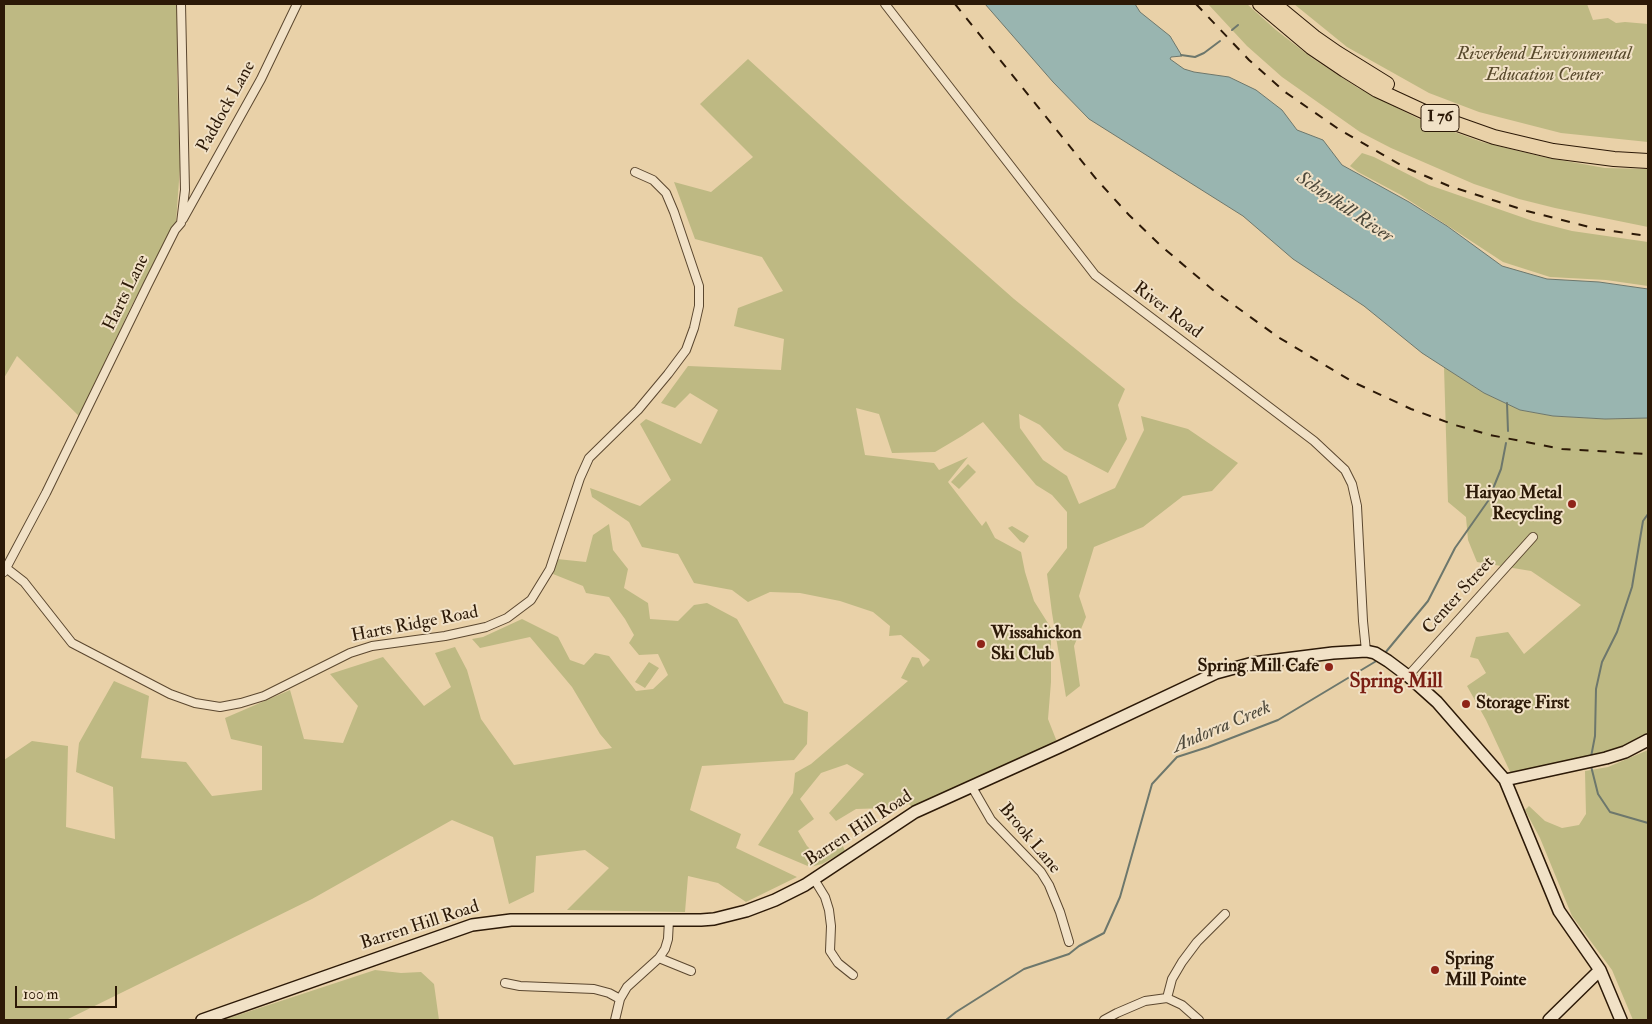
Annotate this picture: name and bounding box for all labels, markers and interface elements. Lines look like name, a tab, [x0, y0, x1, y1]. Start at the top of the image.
park label: Riverbend Environmental Education Center	[1457, 44, 1631, 86]
street label: Paddock Lane	[193, 58, 261, 156]
road number: I 76	[1421, 105, 1459, 132]
water label: Schuylkill River	[1291, 167, 1397, 249]
street label: Harts Lane	[99, 251, 155, 335]
street label: River Road	[1128, 278, 1206, 344]
place label: Haiyao Metal Recycling	[1465, 483, 1562, 526]
marker: Haiyao Metal Recycling	[1566, 498, 1578, 510]
street label: Center Street	[1418, 553, 1500, 639]
street label: Harts Ridge Road	[350, 602, 480, 648]
place label: Wissahickon Ski Club	[991, 623, 1081, 666]
marker: Wissahickon Ski Club	[975, 638, 987, 650]
place label: Spring Mill Cafe	[1198, 656, 1319, 678]
marker: Spring Mill Cafe	[1323, 661, 1335, 673]
district label: Spring Mill	[1349, 671, 1443, 695]
place label: Storage First	[1476, 693, 1569, 715]
water label: Andorra Creek	[1169, 697, 1275, 759]
marker: Storage First	[1460, 698, 1472, 710]
street label: Barren Hill Road	[801, 786, 917, 872]
street label: Brook Lane	[993, 799, 1065, 879]
street label: Barren Hill Road	[358, 897, 482, 955]
place label: Spring Mill Pointe	[1445, 949, 1526, 992]
marker: Spring Mill Pointe	[1429, 964, 1441, 976]
scale bar	[18, 976, 120, 1008]
text: 100 m	[23, 985, 58, 1004]

